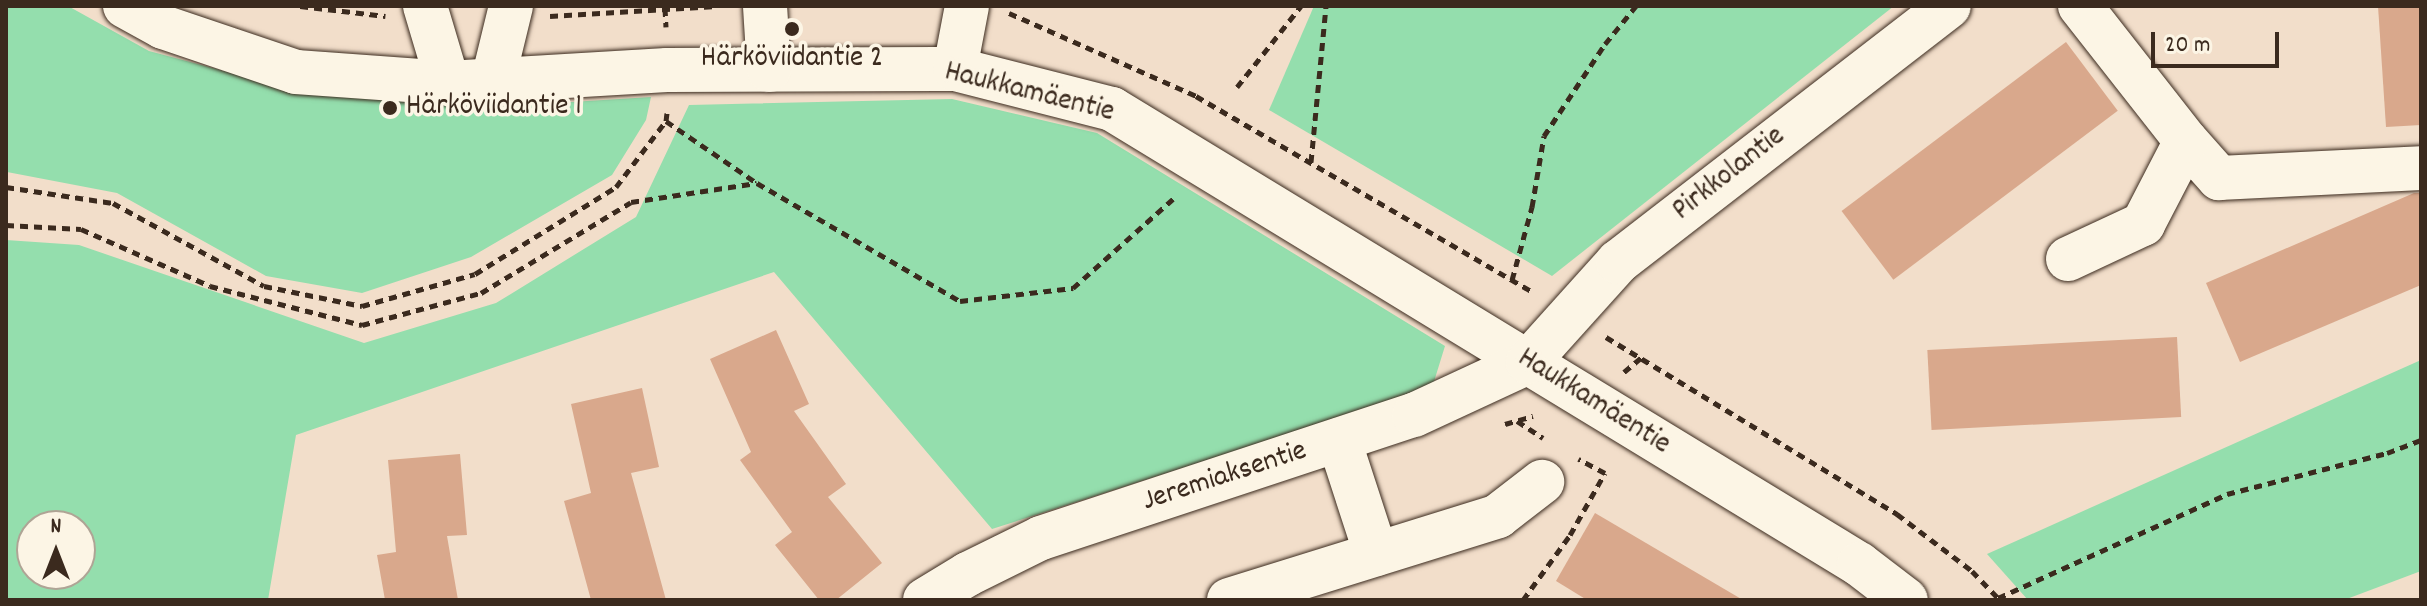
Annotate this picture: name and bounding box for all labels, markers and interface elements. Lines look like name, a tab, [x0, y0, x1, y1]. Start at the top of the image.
scale bar	[2155, 16, 2283, 66]
marker: Härköviidantie 2	[783, 20, 801, 38]
text: 20 m	[2165, 29, 2211, 63]
place label: Härköviidantie 2	[701, 42, 883, 78]
street label: Haukkamäentie	[941, 56, 1117, 132]
place label: Härköviidantie 1	[406, 90, 582, 126]
marker: Härköviidantie 1	[381, 99, 399, 117]
street label: Pirkkolantie	[1667, 120, 1793, 230]
street label: Haukkamäentie	[1510, 342, 1676, 464]
street label: Jeremiaksentie	[1138, 435, 1312, 521]
north arrow	[16, 510, 96, 590]
text: N	[51, 512, 61, 543]

